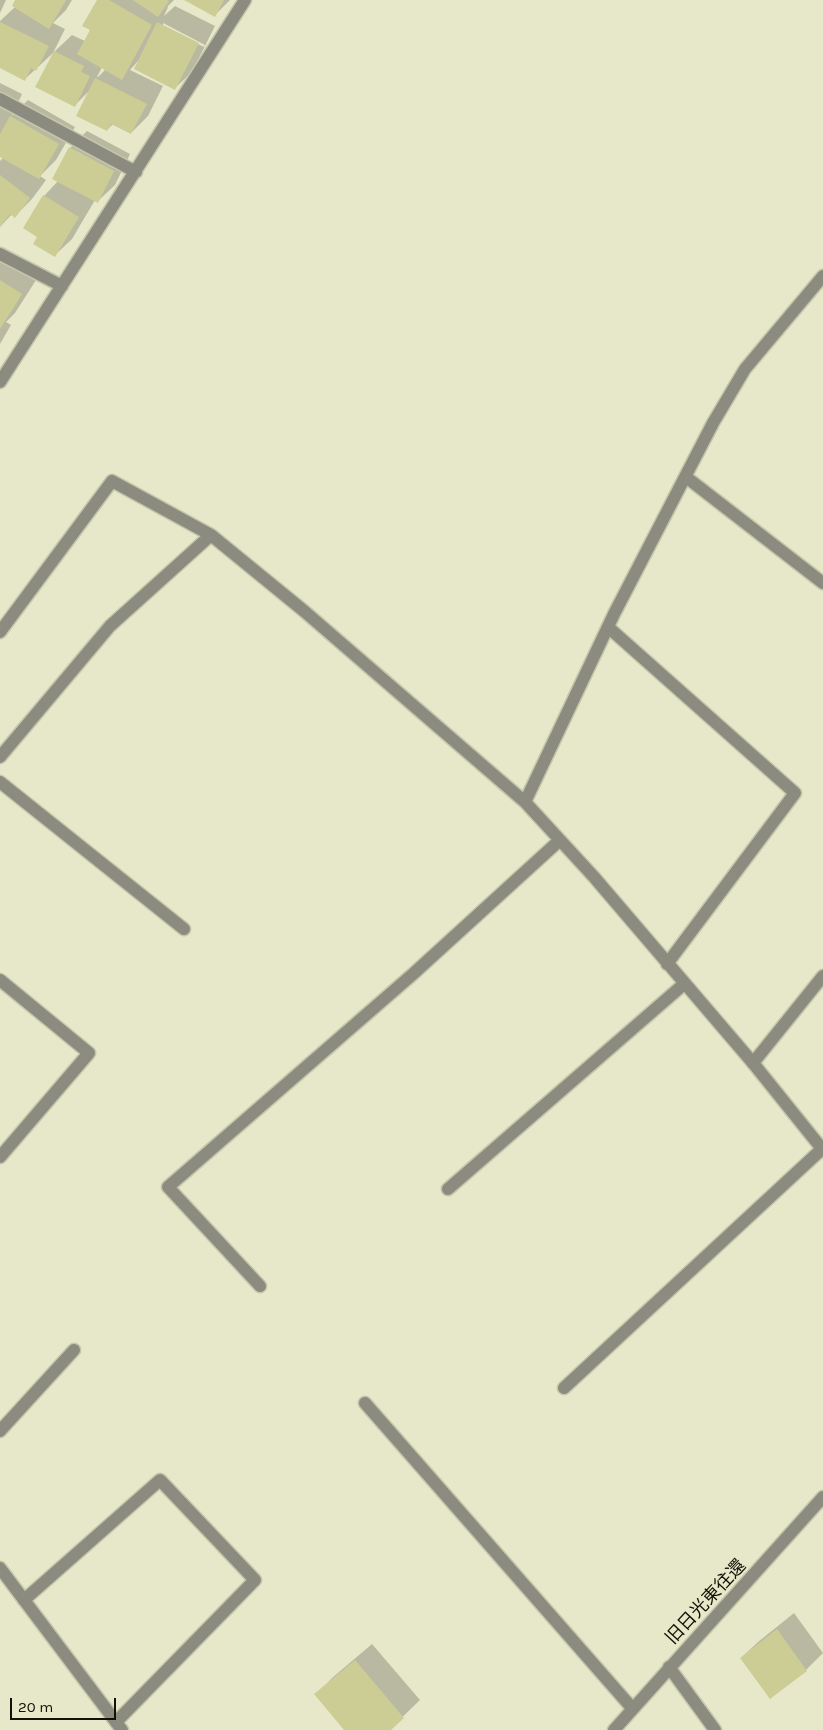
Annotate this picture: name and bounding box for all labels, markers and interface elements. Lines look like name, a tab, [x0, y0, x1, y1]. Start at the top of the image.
street label: 旧日光東往還	[661, 1555, 751, 1649]
scale bar	[12, 1688, 119, 1720]
text: 20 m	[18, 1698, 53, 1716]

